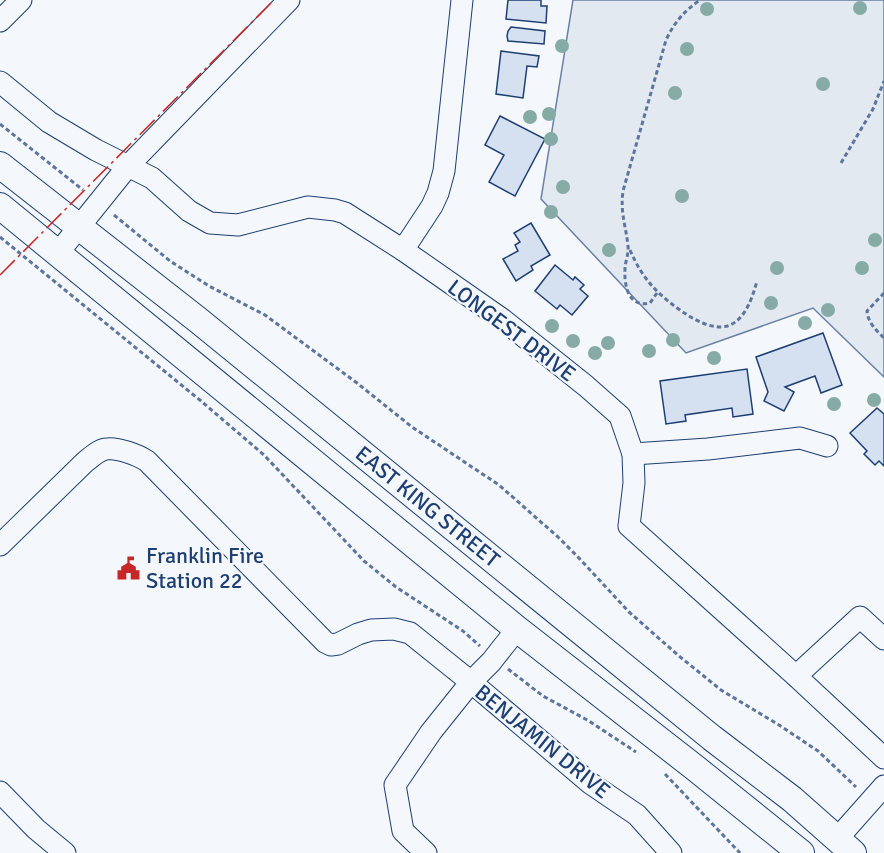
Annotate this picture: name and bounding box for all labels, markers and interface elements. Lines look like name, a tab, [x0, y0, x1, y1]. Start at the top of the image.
street label: LONGEST DRIVE	[442, 274, 581, 387]
street label: EAST KING STREET	[350, 440, 506, 573]
place label: Franklin Fire Station 22	[146, 542, 264, 594]
public building icon: Franklin Fire Station 22	[115, 555, 141, 581]
street label: BENJAMIN DRIVE	[469, 678, 616, 804]

